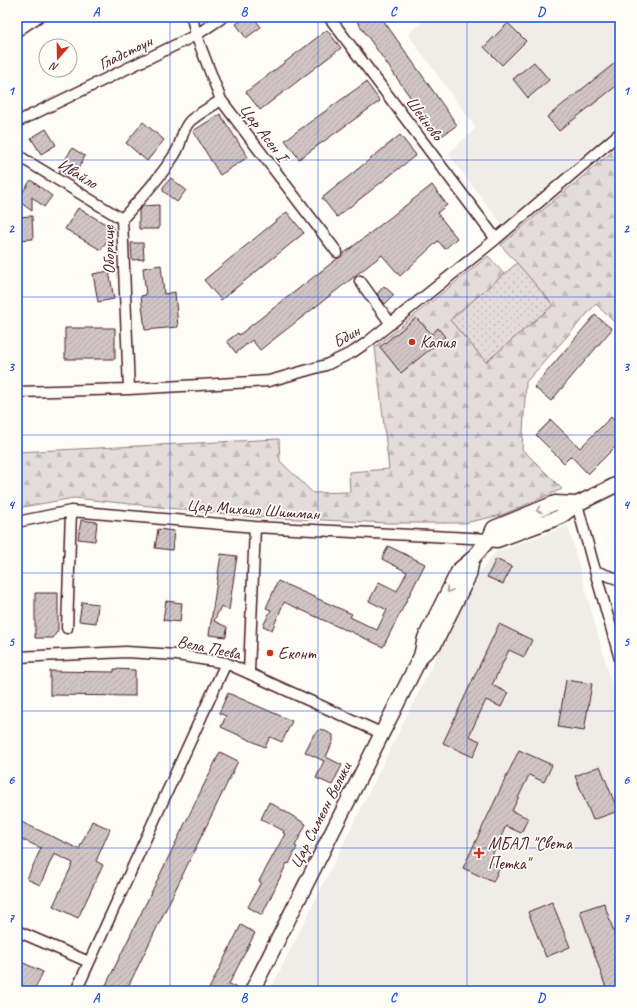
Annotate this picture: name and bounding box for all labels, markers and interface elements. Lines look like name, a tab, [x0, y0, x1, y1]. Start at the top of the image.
text: A	[93, 4, 101, 20]
text: B	[241, 4, 249, 20]
text: C	[390, 4, 398, 20]
text: D	[537, 4, 546, 20]
street label: Гладстоун	[95, 30, 157, 74]
north arrow	[38, 38, 78, 78]
text: N	[47, 59, 60, 75]
text: 1	[8, 83, 16, 99]
text: 1	[623, 83, 631, 99]
street label: Шейново	[401, 92, 449, 146]
street label: Цар Асен I	[235, 99, 295, 169]
street label: Ивайло	[54, 153, 102, 194]
text: 2	[8, 221, 15, 237]
text: 2	[623, 221, 630, 237]
street label: Оборище	[98, 224, 119, 275]
street label: Бдин	[329, 320, 365, 352]
place label: Капия	[420, 332, 456, 353]
marker: Капия	[407, 337, 417, 347]
text: 3	[8, 359, 15, 375]
text: 3	[623, 359, 630, 375]
street label: Цар Михаил Шишман	[186, 494, 322, 525]
text: 4	[8, 497, 16, 513]
text: 4	[623, 497, 631, 513]
one-way arrow	[536, 505, 543, 513]
one-way arrow	[446, 585, 454, 593]
street label: Вела Пеева	[175, 631, 244, 665]
text: 5	[8, 634, 15, 650]
text: 5	[623, 634, 630, 650]
place label: Еконт	[278, 643, 316, 664]
marker: Еконт	[265, 648, 275, 658]
street label: Цар Симеон Велики	[285, 757, 357, 872]
text: 6	[8, 772, 15, 788]
text: 6	[623, 772, 630, 788]
place label: МБАЛ "Света Петка"	[488, 833, 573, 874]
marker: МБАЛ "Света Петка"	[473, 847, 485, 859]
text: 7	[8, 910, 15, 926]
text: 7	[623, 910, 630, 926]
text: A	[93, 990, 101, 1006]
text: B	[241, 990, 249, 1006]
text: C	[390, 990, 398, 1006]
text: D	[537, 990, 546, 1006]

